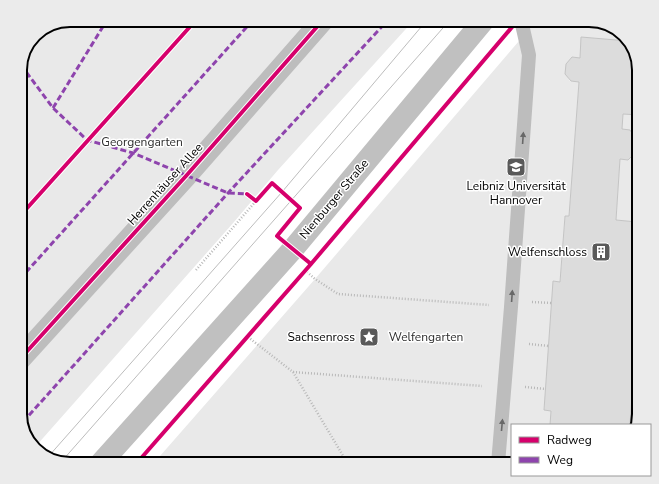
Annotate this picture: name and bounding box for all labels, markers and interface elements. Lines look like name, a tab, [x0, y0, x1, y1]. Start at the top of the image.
one-way arrow	[519, 132, 526, 144]
park label: Georgengarten	[101, 134, 183, 150]
street label: Herrenhäuser Allee	[124, 140, 206, 228]
street label: Nienburger Straße	[296, 156, 372, 242]
school or university icon: Leibniz Universität Hannover	[505, 156, 527, 178]
place label: Leibniz Universität Hannover	[466, 178, 566, 208]
building icon: Welfenschloss	[590, 241, 612, 263]
place label: Welfenschloss	[508, 244, 587, 260]
one-way arrow	[509, 290, 516, 302]
place icon: Sachsenross	[358, 326, 380, 348]
place label: Sachsenross	[287, 329, 355, 345]
park label: Welfengarten	[389, 329, 463, 345]
one-way arrow	[498, 419, 505, 431]
legend	[511, 424, 651, 476]
text: Radweg	[547, 432, 592, 448]
text: Weg	[547, 452, 573, 468]

